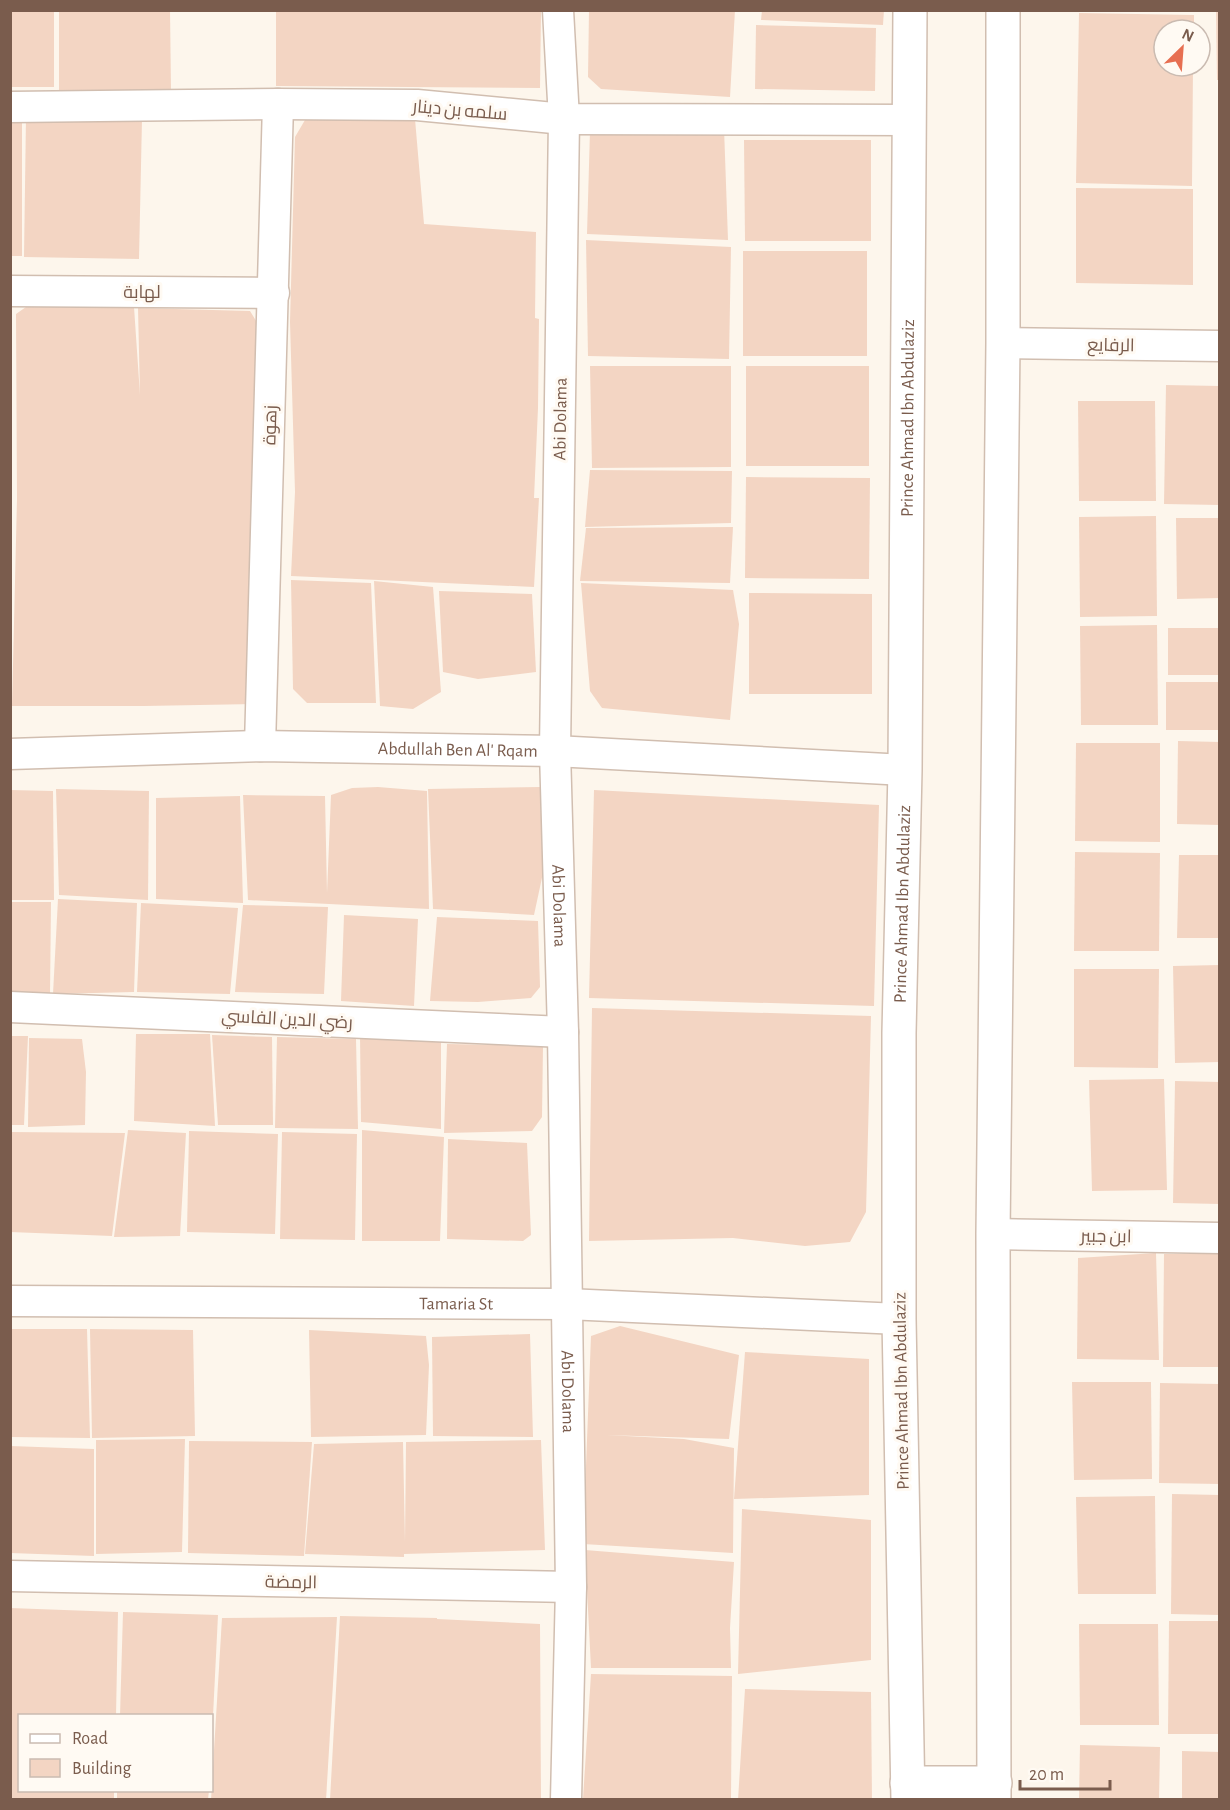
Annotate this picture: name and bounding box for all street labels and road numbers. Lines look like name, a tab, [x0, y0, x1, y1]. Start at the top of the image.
street label: سلمه بن دينار	[411, 98, 508, 125]
street label: لهابة	[123, 284, 161, 303]
street label: Prince Ahmad Ibn Abdulaziz	[899, 319, 918, 517]
street label: الرفايع	[1087, 337, 1135, 357]
street label: Abi Dolama	[551, 377, 571, 461]
street label: زهوة	[261, 405, 282, 445]
street label: Abdullah Ben Al' Rqam	[378, 740, 538, 761]
street label: Prince Ahmad Ibn Abdulaziz	[892, 805, 914, 1003]
street label: Abi Dolama	[548, 864, 569, 947]
street label: رضي الدين الفاسي	[221, 1008, 353, 1035]
street label: ابن جبير	[1079, 1228, 1132, 1247]
street label: Prince Ahmad Ibn Abdulaziz	[891, 1292, 913, 1490]
street label: Tamaria St	[419, 1295, 493, 1314]
street label: Abi Dolama	[558, 1350, 577, 1433]
street label: الرمضة	[265, 1574, 317, 1593]

